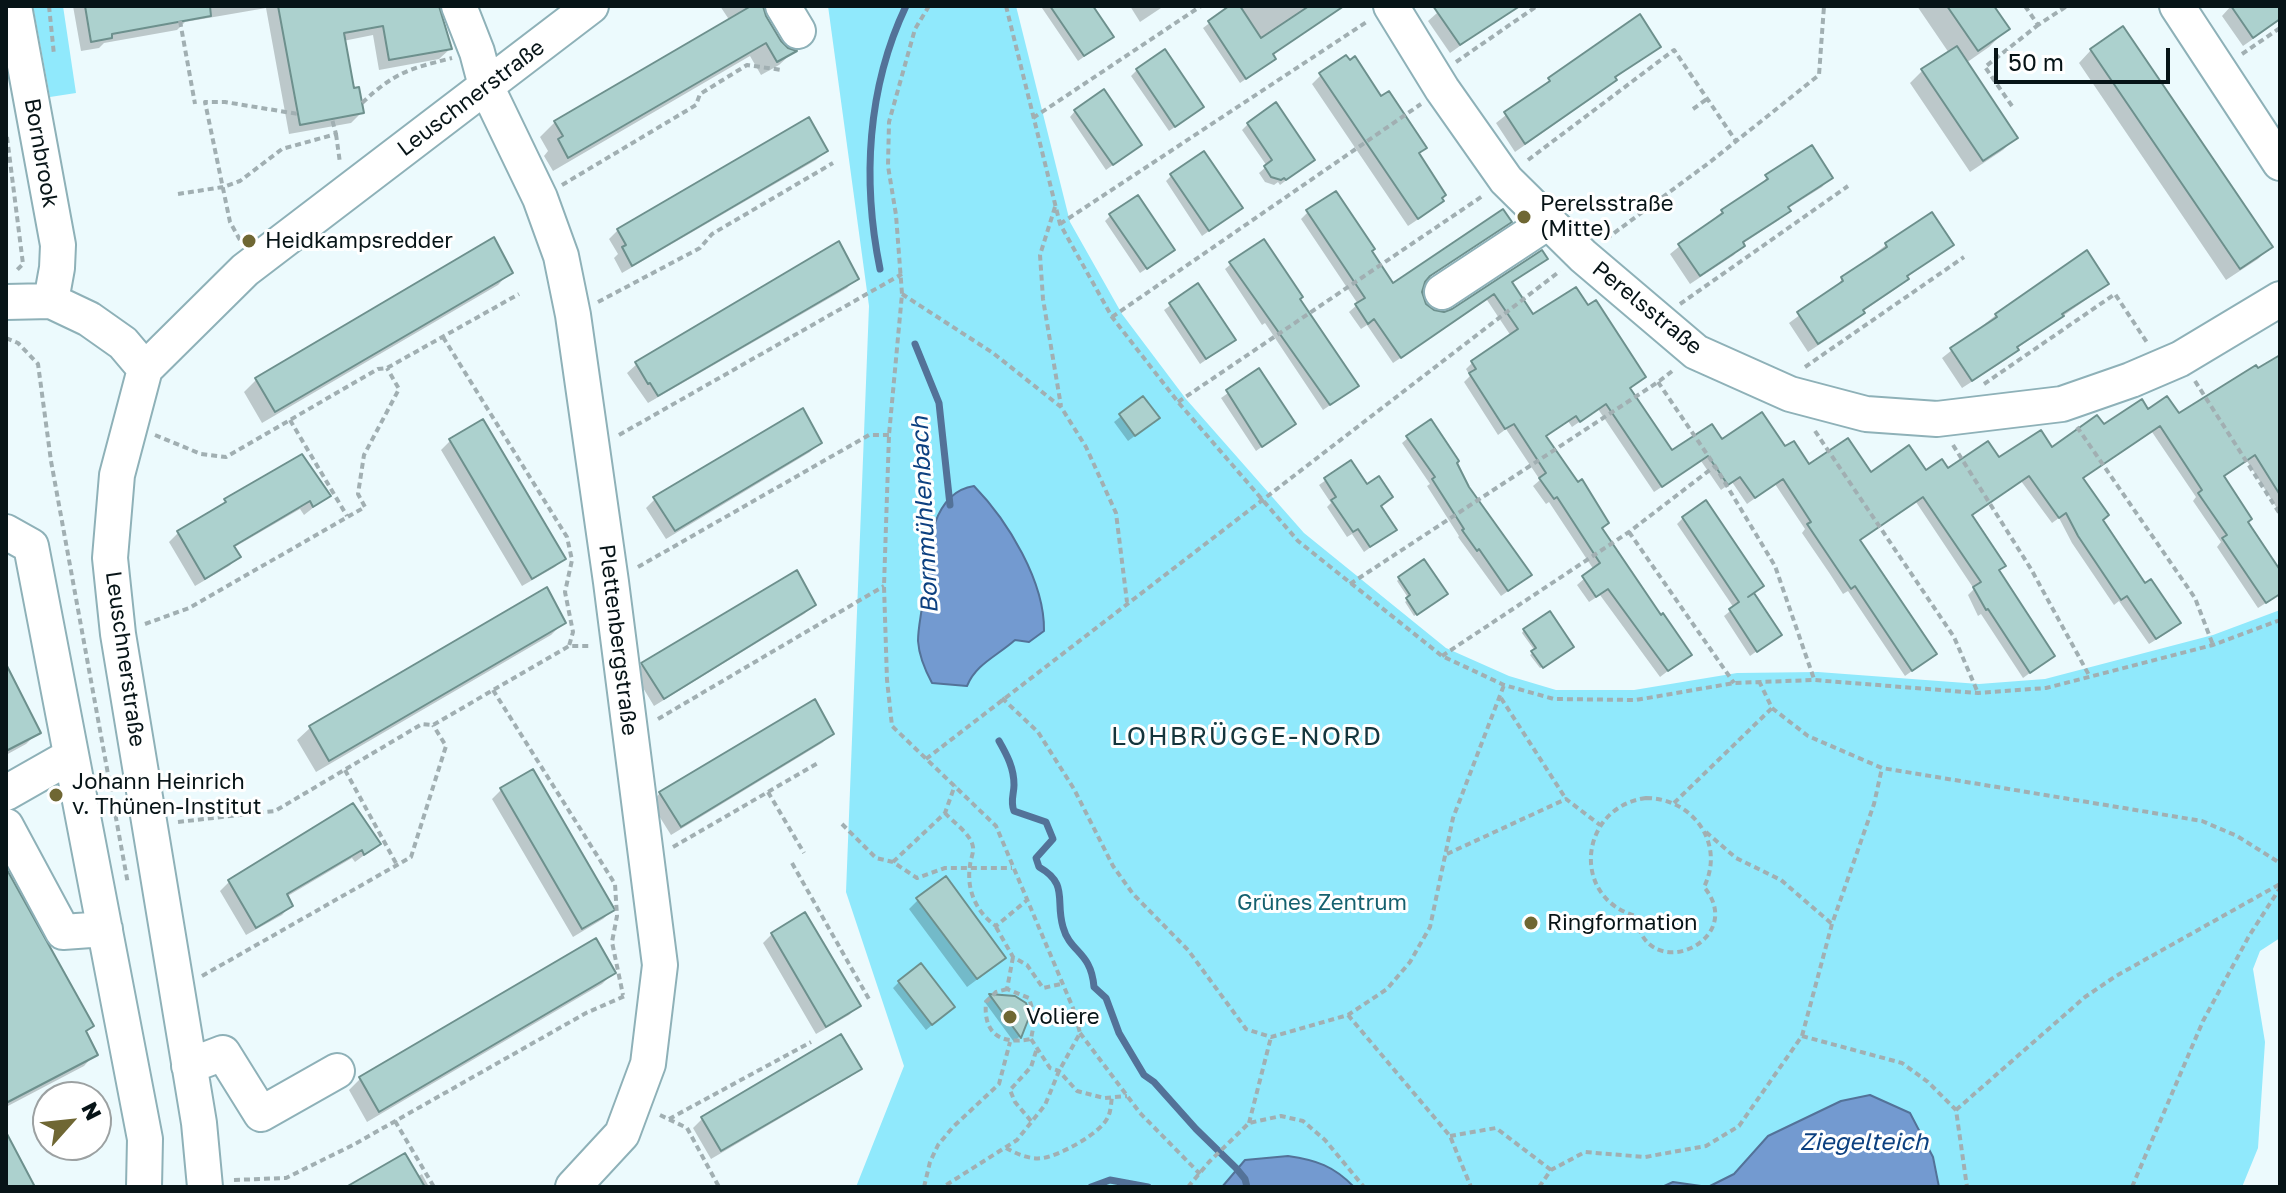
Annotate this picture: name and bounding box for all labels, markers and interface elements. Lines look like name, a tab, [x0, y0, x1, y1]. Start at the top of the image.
scale bar	[1998, 32, 2174, 82]
street label: Leuschnerstraße	[392, 34, 550, 162]
text: 50 m	[2008, 47, 2064, 76]
street label: Bornbrook	[18, 96, 64, 210]
place label: Perelsstraße (Mitte)	[1540, 191, 1674, 242]
marker: Perelsstraße (Mitte)	[1515, 208, 1533, 226]
place label: Heidkampsredder	[265, 228, 453, 254]
marker: Heidkampsredder	[240, 232, 258, 250]
street label: Perelsstraße	[1587, 256, 1707, 360]
water label: Bornmühlenbach	[905, 416, 945, 614]
street label: Plettenbergstraße	[593, 543, 643, 737]
street label: Leuschnerstraße	[100, 569, 150, 749]
district label: LOHBRÜGGE-NORD	[1111, 721, 1383, 753]
place label: Johann Heinrich v. Thünen-Institut	[72, 769, 261, 820]
marker: Johann Heinrich v. Thünen-Institut	[47, 786, 65, 804]
park label: Grünes Zentrum	[1237, 890, 1407, 916]
place label: Ringformation	[1547, 910, 1698, 936]
marker: Ringformation	[1522, 914, 1540, 932]
place label: Voliere	[1026, 1004, 1099, 1030]
marker: Voliere	[1001, 1008, 1019, 1026]
north arrow	[32, 1081, 112, 1161]
text: N	[76, 1097, 108, 1124]
water label: Ziegelteich	[1800, 1128, 1928, 1156]

